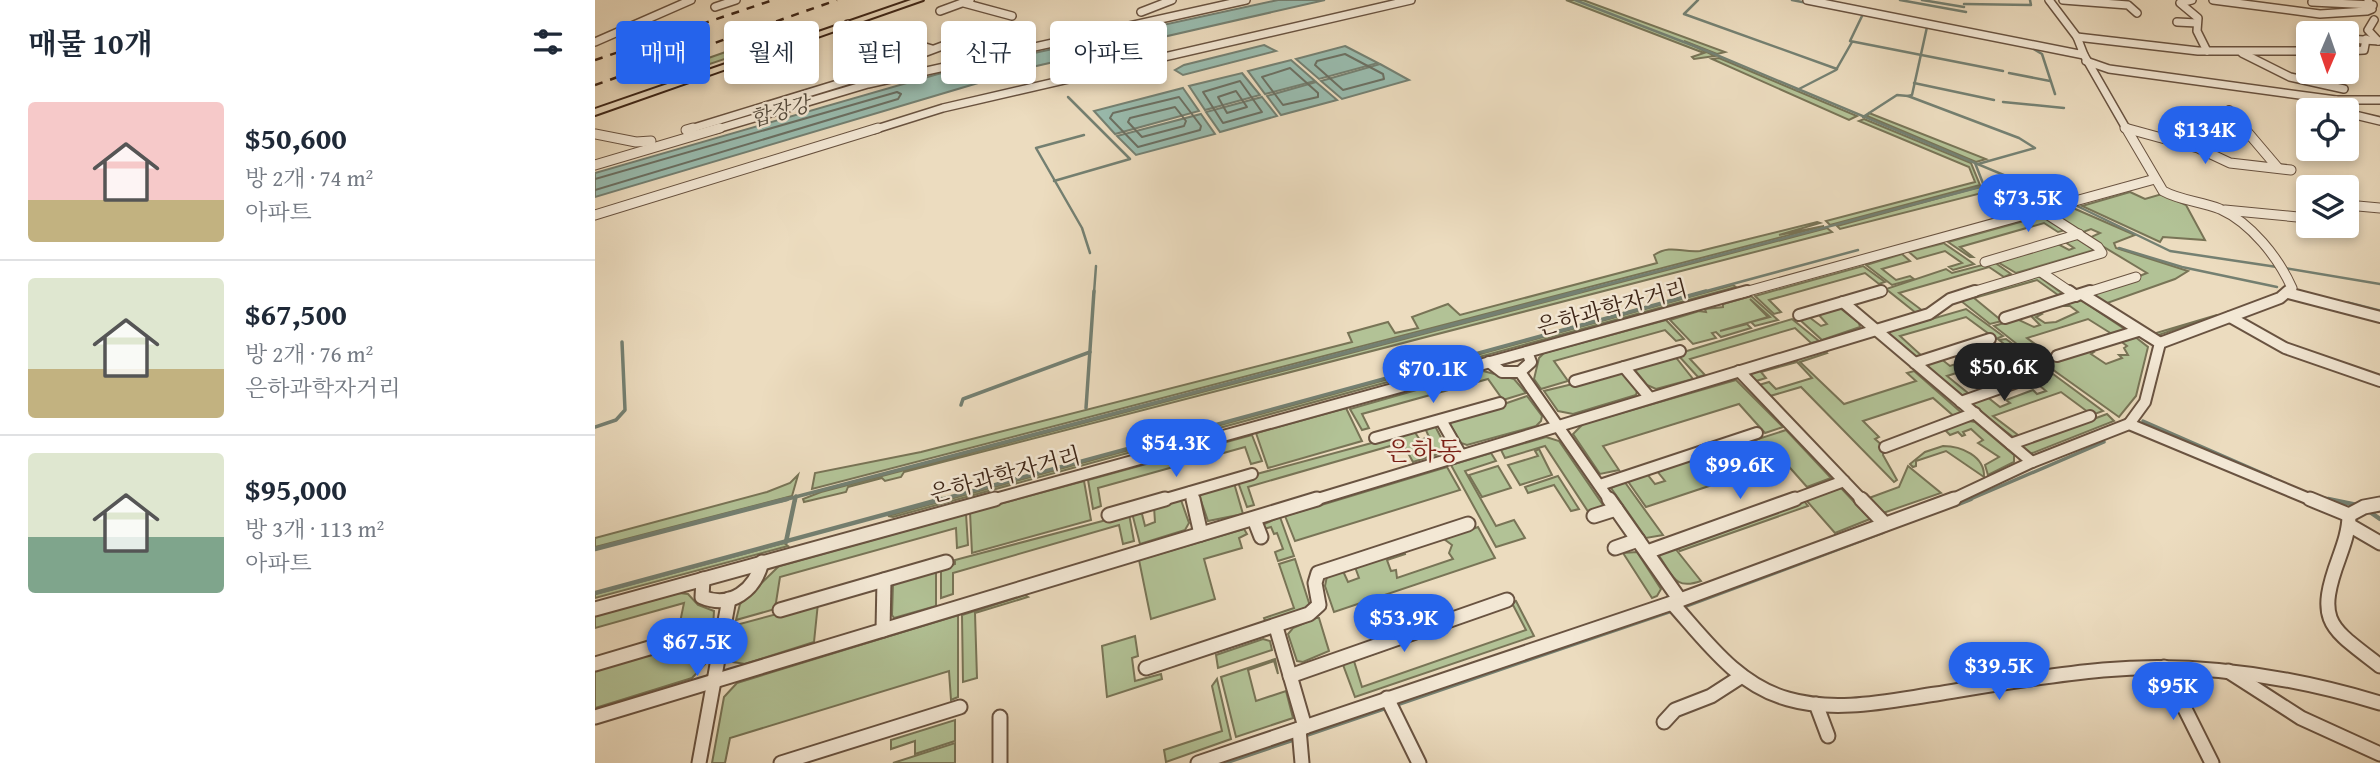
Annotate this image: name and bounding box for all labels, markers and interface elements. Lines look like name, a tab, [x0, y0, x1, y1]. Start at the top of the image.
text: 매물 10개	[28, 21, 153, 65]
chip: 매매	[616, 21, 710, 84]
chip: 월세	[724, 21, 819, 84]
chip: 필터	[833, 21, 927, 84]
chip: 신규	[941, 21, 1036, 84]
chip: 아파트	[1050, 21, 1167, 84]
north arrow	[2296, 21, 2359, 84]
map controls	[2296, 21, 2359, 238]
icon: filters	[529, 23, 567, 61]
water label: 합장강	[746, 87, 816, 134]
button: locate	[2296, 98, 2359, 161]
pin: $134K	[2156, 106, 2254, 166]
text: $134K	[2174, 112, 2236, 145]
text: $50,600	[245, 116, 347, 160]
icon: home	[84, 130, 168, 214]
text: 방 2개 · 74 m²	[245, 161, 373, 194]
pin: $73.5K	[1971, 174, 2085, 234]
button: layers	[2296, 175, 2359, 238]
text: $73.5K	[1994, 180, 2062, 213]
text: 아파트	[245, 195, 312, 228]
street label: 은하과학자거리	[1533, 271, 1691, 343]
text: $67,500	[245, 292, 347, 336]
icon: home	[84, 306, 168, 390]
text: 방 2개 · 76 m²	[245, 337, 373, 370]
pin: $50.6K	[1947, 344, 2061, 403]
pin: $70.1K	[1376, 346, 1490, 405]
text: $50.6K	[1970, 349, 2038, 382]
text: $70.1K	[1399, 351, 1467, 384]
text: 은하과학자거리	[245, 371, 401, 404]
pin: $54.3K	[1119, 420, 1233, 479]
text: $54.3K	[1142, 425, 1210, 458]
district label: 은하동	[1386, 431, 1462, 470]
street label: 은하과학자거리	[926, 438, 1084, 510]
pin: $99.6K	[1683, 442, 1797, 501]
text: $99.6K	[1706, 447, 1774, 480]
text: $95,000	[245, 467, 347, 511]
icon: home	[84, 481, 168, 565]
text: 방 3개 · 113 m²	[245, 512, 384, 545]
text: 아파트	[245, 546, 312, 579]
pin: $53.9K	[1347, 594, 1461, 654]
text: $53.9K	[1370, 600, 1438, 633]
pin: $67.5K	[640, 618, 754, 678]
text: $67.5K	[663, 624, 731, 657]
pin: $39.5K	[1942, 642, 2056, 702]
text: $39.5K	[1965, 648, 2033, 681]
pin: $95K	[2132, 662, 2214, 722]
text: $95K	[2148, 668, 2198, 701]

